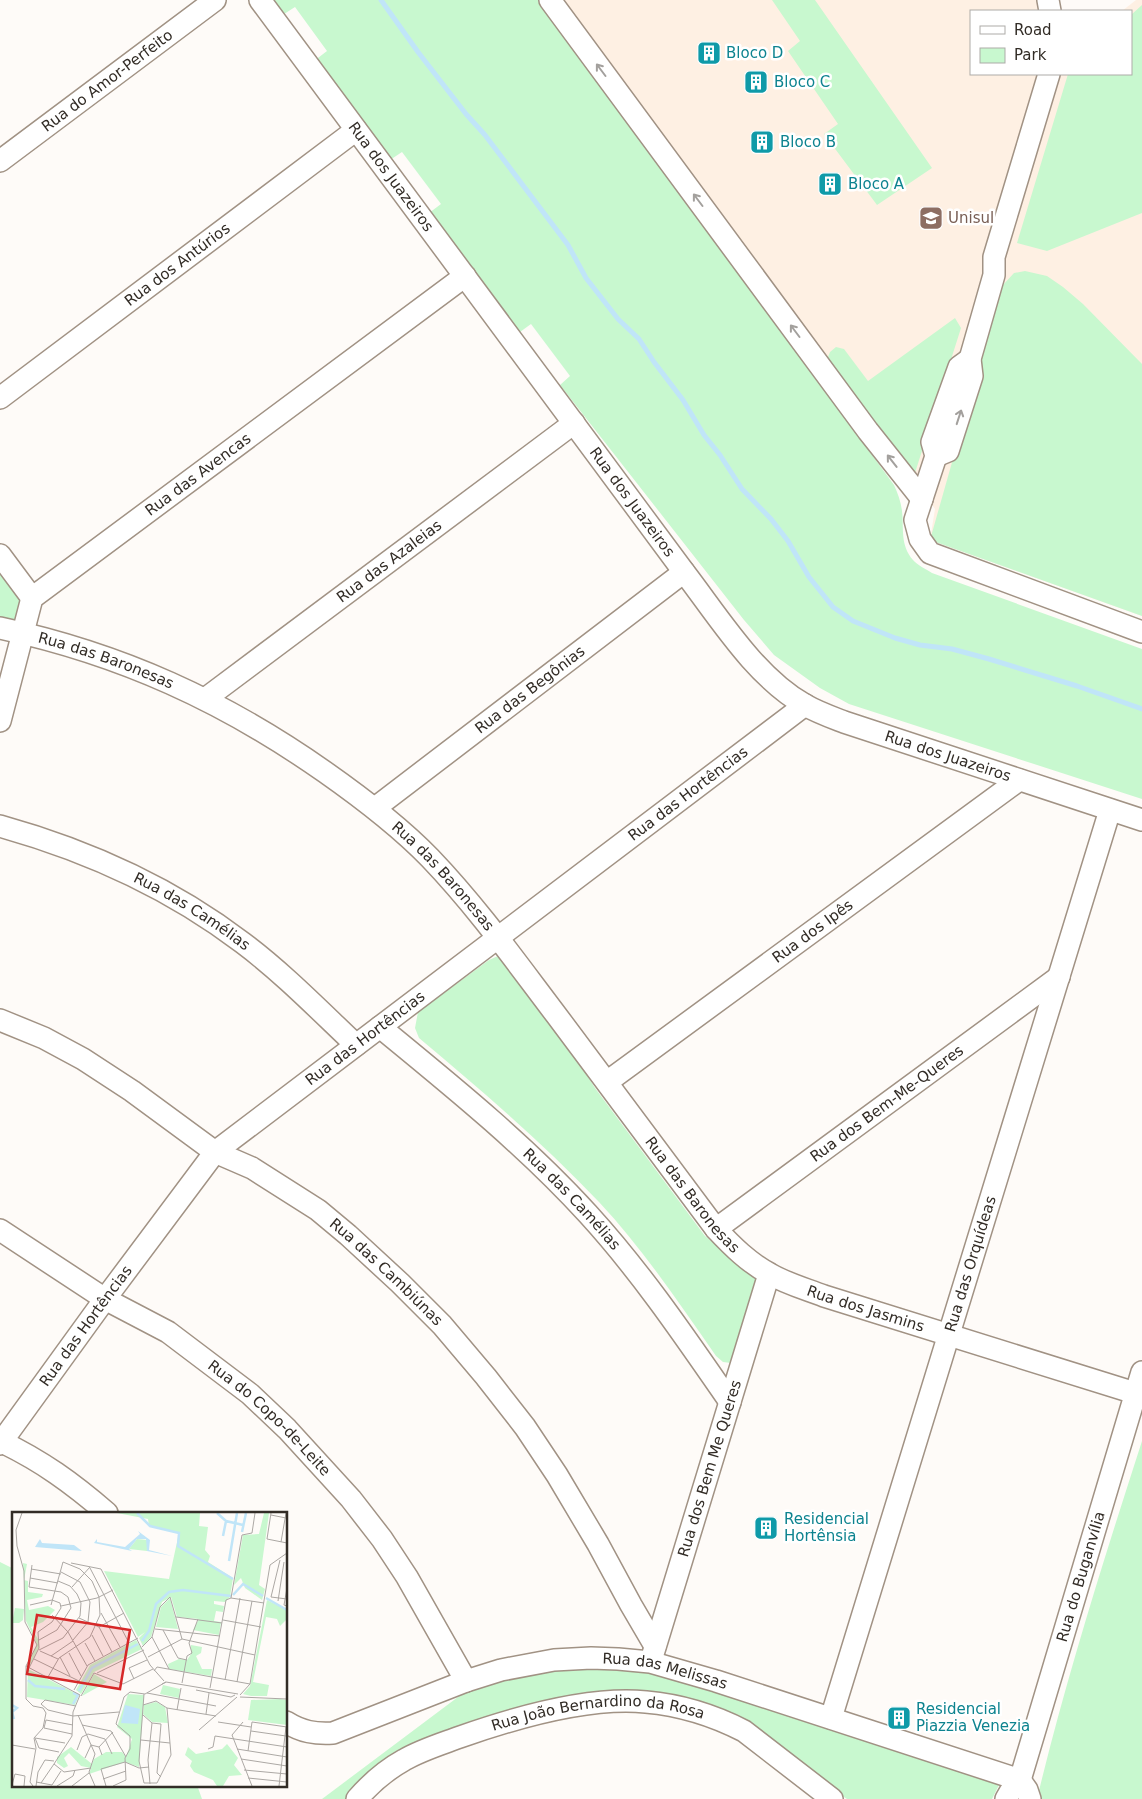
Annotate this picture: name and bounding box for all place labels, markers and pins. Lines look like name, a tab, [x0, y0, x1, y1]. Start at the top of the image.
building icon: Bloco D	[696, 40, 722, 66]
place label: Bloco D	[726, 44, 783, 62]
building icon: Bloco C	[743, 69, 769, 95]
place label: Bloco C	[774, 73, 830, 91]
building icon: Bloco B	[749, 129, 775, 155]
place label: Bloco B	[780, 133, 836, 151]
building icon: Bloco A	[817, 171, 843, 197]
place label: Bloco A	[848, 175, 905, 193]
school or university icon: Unisul	[918, 205, 944, 231]
place label: Unisul	[948, 209, 994, 227]
place label: Residencial Hortênsia	[784, 1510, 869, 1545]
building icon: Residencial Hortênsia	[753, 1515, 779, 1541]
place label: Residencial Piazzia Venezia	[916, 1700, 1030, 1735]
building icon: Residencial Piazzia Venezia	[886, 1705, 912, 1731]

